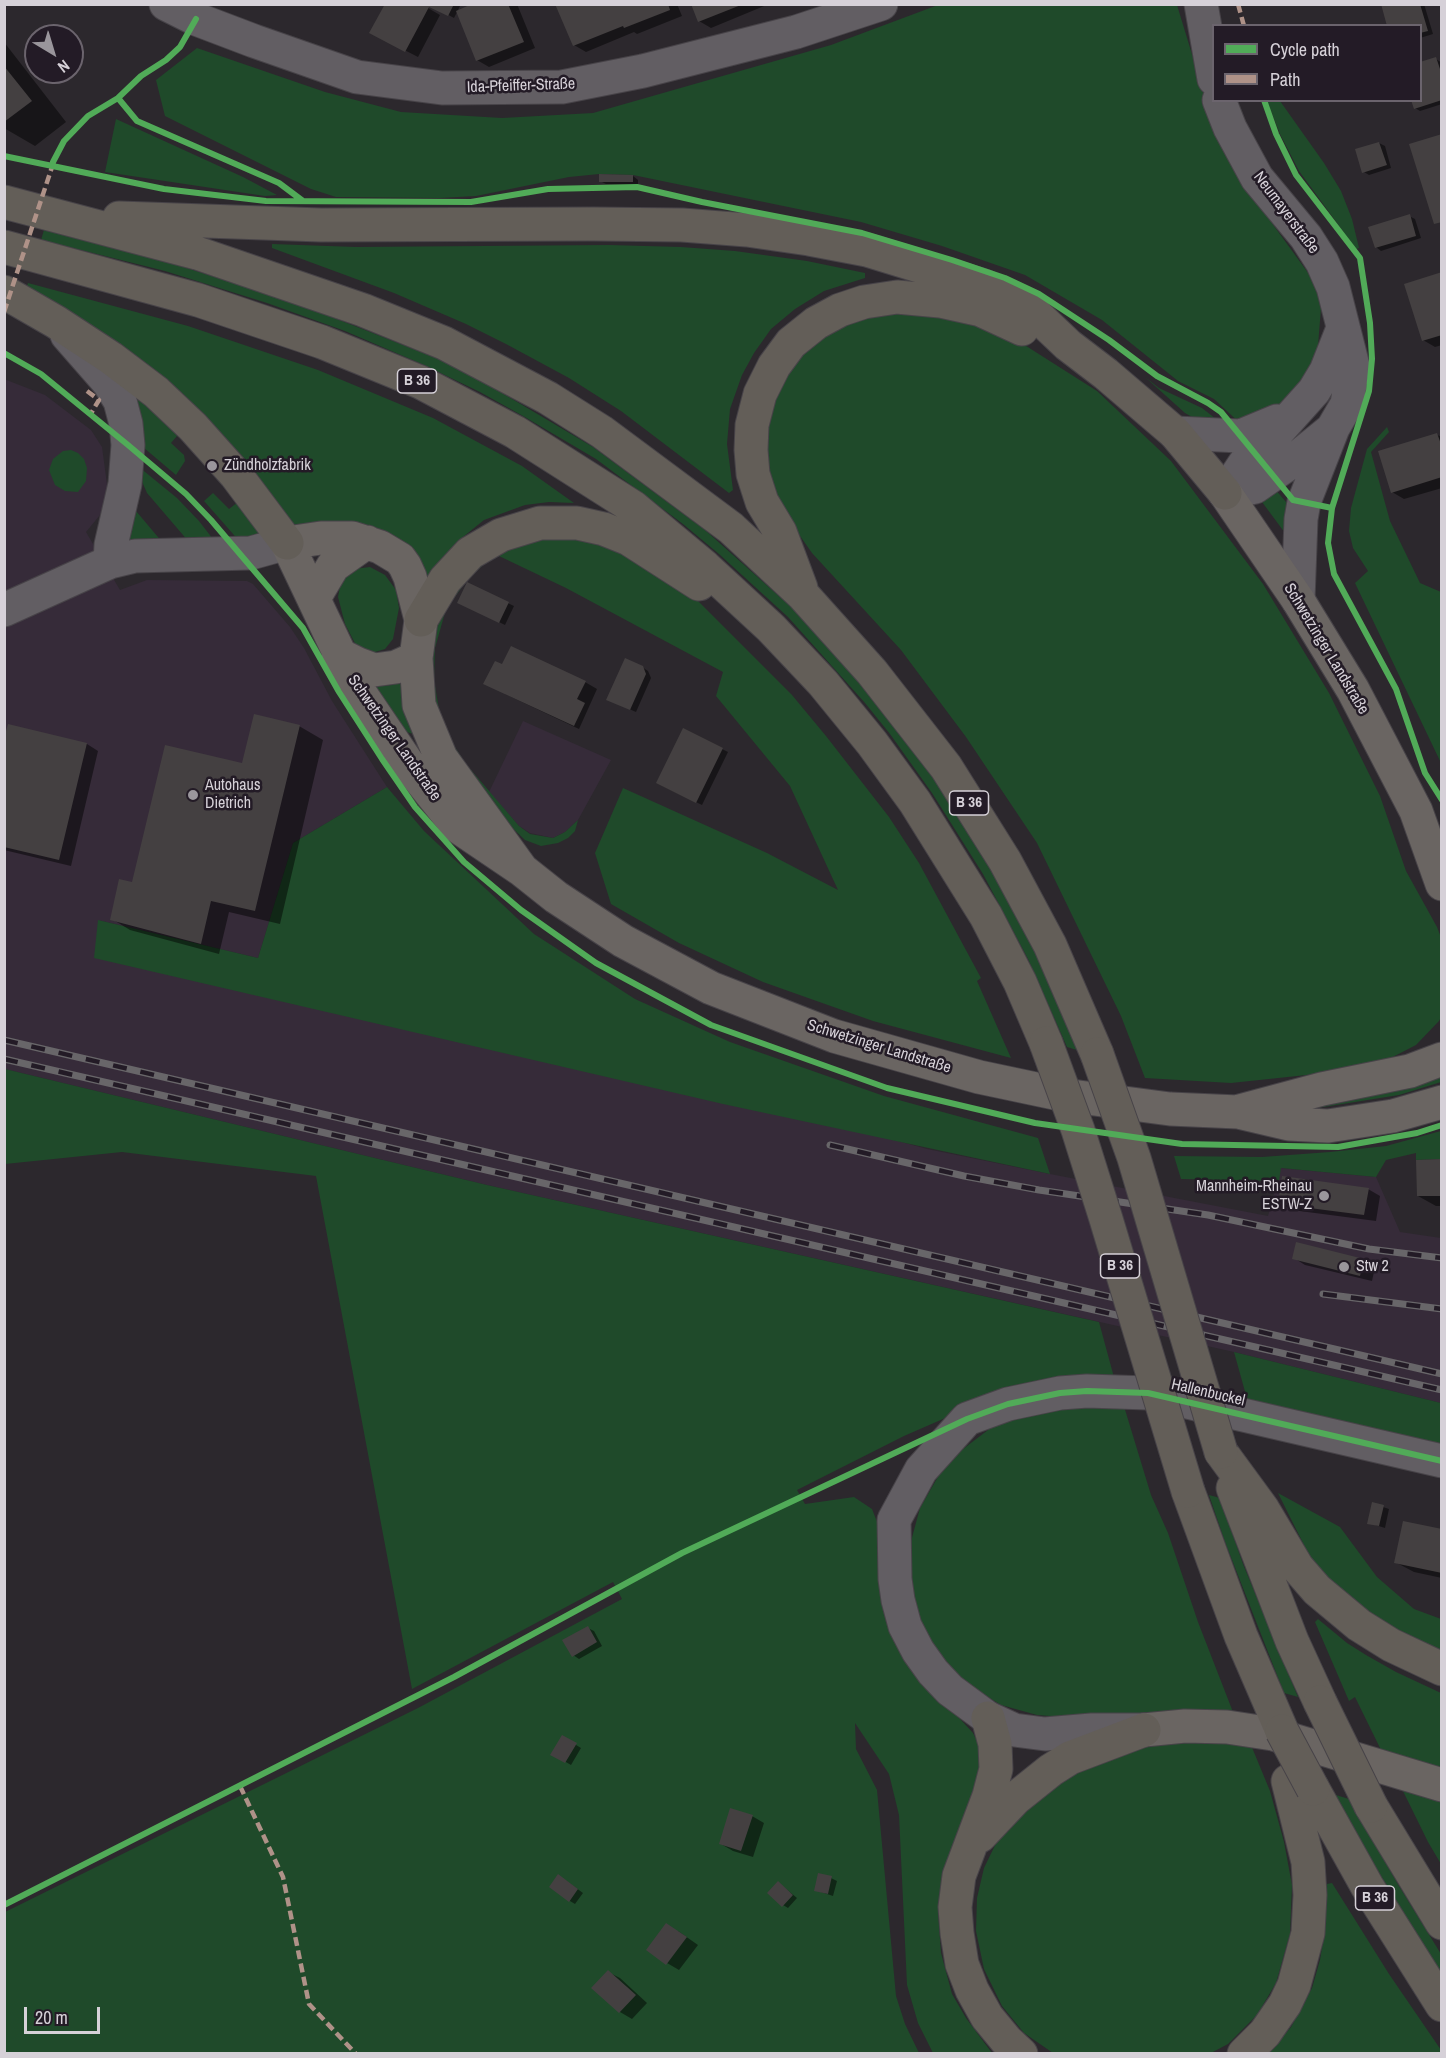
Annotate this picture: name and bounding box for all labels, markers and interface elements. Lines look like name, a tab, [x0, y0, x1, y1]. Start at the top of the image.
north arrow	[24, 24, 84, 84]
legend	[1212, 24, 1422, 102]
text: Cycle path	[1270, 37, 1340, 62]
text: N	[53, 55, 74, 78]
text: Path	[1270, 67, 1300, 92]
street label: Ida-Pfeiffer-Straße	[466, 75, 576, 97]
street label: Neumayerstraße	[1249, 168, 1323, 258]
road number: B 36	[398, 369, 436, 393]
place label: Zündholzfabrik	[224, 456, 311, 476]
marker: Zündholzfabrik	[205, 459, 219, 473]
street label: Schwetzinger Landstraße	[1279, 580, 1373, 718]
street label: Schwetzinger Landstraße	[343, 671, 445, 805]
place label: Autohaus Dietrich	[205, 776, 260, 814]
marker: Autohaus Dietrich	[186, 788, 200, 802]
road number: B 36	[950, 791, 988, 815]
street label: Schwetzinger Landstraße	[805, 1016, 953, 1078]
place label: Mannheim-Rheinau ESTW-Z	[1196, 1177, 1312, 1215]
marker: Mannheim-Rheinau ESTW-Z	[1317, 1189, 1331, 1203]
road number: B 36	[1100, 1254, 1140, 1278]
place label: Stw 2	[1356, 1257, 1389, 1277]
marker: Stw 2	[1337, 1260, 1351, 1274]
street label: Hallenbuckel	[1169, 1375, 1247, 1411]
road number: B 36	[1356, 1886, 1394, 1910]
scale bar	[27, 1995, 104, 2033]
text: 20 m	[35, 2005, 68, 2030]

